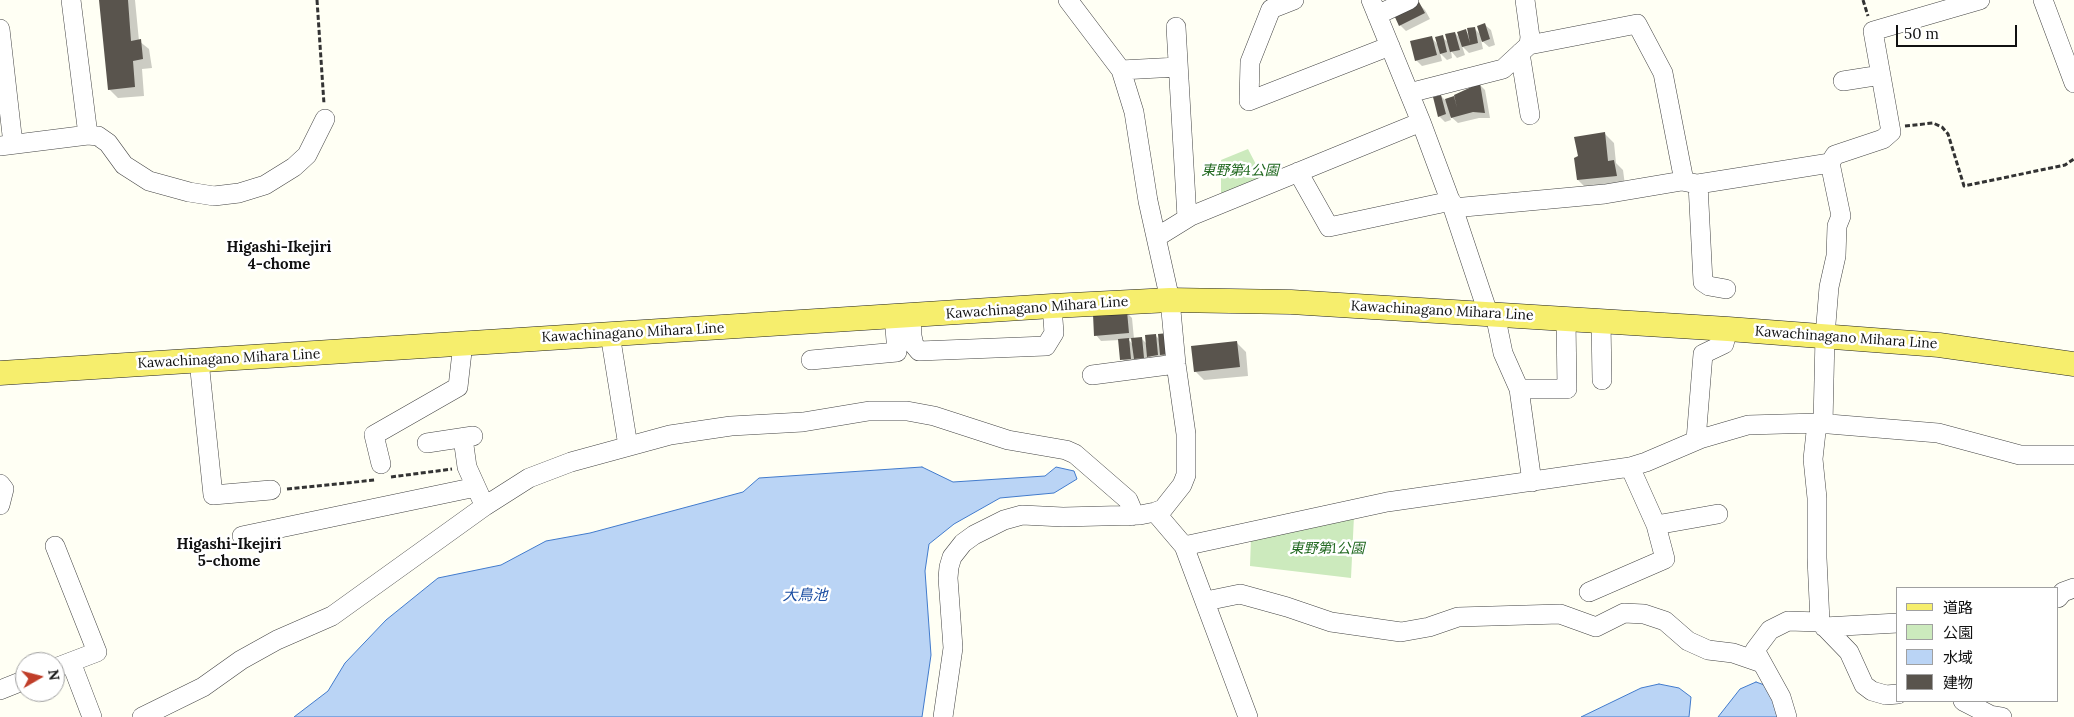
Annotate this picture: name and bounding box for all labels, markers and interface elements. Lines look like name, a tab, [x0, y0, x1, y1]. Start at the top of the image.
scale bar	[1899, 15, 2020, 47]
text: 50 m	[1904, 24, 1939, 43]
park label: 東野第4公園	[1201, 163, 1279, 179]
district label: Higashi-Ikejiri 4-chome	[227, 239, 331, 274]
street label: Kawachinagano Mihara Line	[945, 293, 1129, 323]
street label: Kawachinagano Mihara Line	[1350, 298, 1534, 324]
street label: Kawachinagano Mihara Line	[541, 320, 725, 346]
street label: Kawachinagano Mihara Line	[1754, 323, 1938, 353]
street label: Kawachinagano Mihara Line	[137, 346, 321, 372]
district label: Higashi-Ikejiri 5-chome	[177, 536, 281, 571]
park label: 東野第1公園	[1290, 541, 1364, 557]
water label: 大鳥池	[783, 587, 827, 605]
legend	[1896, 587, 2059, 702]
text: 道路	[1943, 598, 1973, 617]
text: 公園	[1943, 623, 1973, 642]
text: 水域	[1943, 648, 1973, 667]
north arrow	[15, 652, 65, 702]
text: N	[44, 668, 64, 682]
text: 建物	[1943, 673, 1973, 692]

